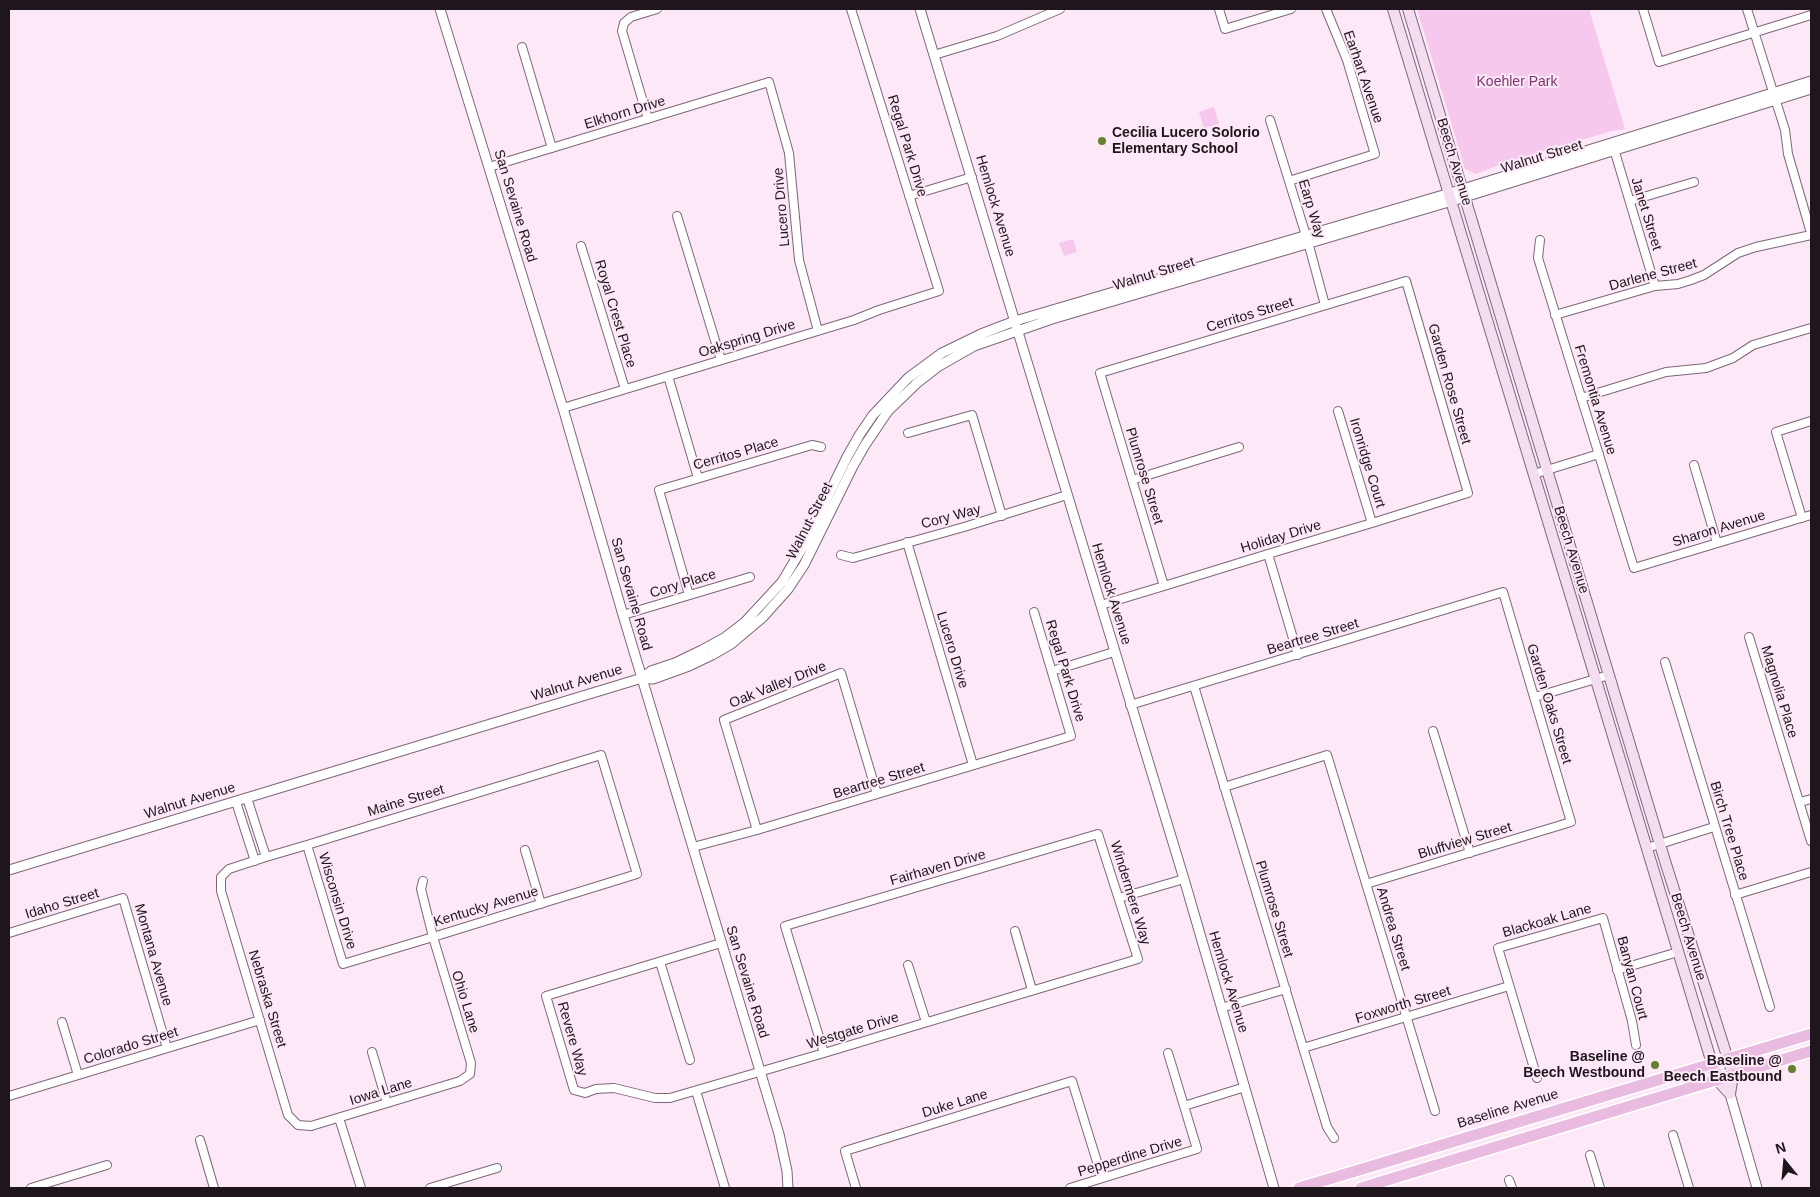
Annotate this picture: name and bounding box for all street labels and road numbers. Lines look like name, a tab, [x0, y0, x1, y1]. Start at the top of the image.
street label: Earhart Avenue	[1339, 28, 1387, 126]
street label: Elkhorn Drive	[582, 93, 668, 133]
street label: Regal Park Drive	[883, 93, 931, 199]
street label: Beech Avenue	[1433, 116, 1475, 208]
street label: Walnut Street	[1499, 137, 1585, 177]
street label: San Sevaine Road	[490, 148, 540, 264]
street label: Hemlock Avenue	[972, 153, 1018, 259]
street label: Lucero Drive	[770, 167, 794, 247]
street label: Janet Street	[1627, 175, 1665, 253]
street label: Earp Way	[1294, 177, 1328, 241]
street label: Walnut Street	[1111, 254, 1197, 294]
street label: Darlene Street	[1607, 255, 1699, 295]
street label: Royal Crest Place	[591, 258, 639, 370]
street label: Cerritos Street	[1204, 294, 1296, 336]
street label: Oakspring Drive	[697, 316, 797, 362]
street label: Garden Rose Street	[1424, 322, 1474, 446]
street label: Fremontia Avenue	[1570, 343, 1620, 457]
street label: Ironridge Court	[1345, 416, 1389, 510]
street label: Plumrose Street	[1121, 426, 1167, 526]
street label: Cerritos Place	[691, 434, 781, 474]
street label: Walnut Street	[783, 480, 837, 562]
street label: Cory Way	[919, 501, 983, 533]
street label: Beech Avenue	[1550, 504, 1592, 596]
street label: Sharon Avenue	[1671, 507, 1767, 551]
street label: Holiday Drive	[1239, 517, 1323, 557]
street label: San Sevaine Road	[607, 536, 655, 652]
street label: Hemlock Avenue	[1088, 541, 1134, 647]
street label: Cory Place	[648, 566, 718, 602]
street label: Lucero Drive	[932, 610, 972, 690]
street label: Beartree Street	[1265, 615, 1361, 659]
street label: Regal Park Drive	[1041, 618, 1089, 724]
street label: Garden Oaks Street	[1523, 642, 1575, 766]
street label: Magnolia Place	[1757, 644, 1801, 740]
street label: Oak Valley Drive	[727, 658, 829, 712]
street label: Walnut Avenue	[530, 661, 624, 705]
street label: Beartree Street	[831, 759, 927, 803]
street label: Walnut Avenue	[143, 779, 237, 823]
street label: Birch Tree Place	[1706, 779, 1752, 883]
street label: Maine Street	[366, 781, 446, 821]
street label: Bluffview Street	[1416, 819, 1514, 863]
street label: Windermere Way	[1106, 839, 1154, 947]
street label: Fairhaven Drive	[888, 846, 988, 890]
street label: Wisconsin Drive	[314, 851, 360, 951]
street label: Plumrose Street	[1251, 859, 1297, 959]
street label: Kentucky Avenue	[432, 883, 540, 931]
street label: Idaho Street	[23, 885, 101, 923]
street label: Andrea Street	[1372, 885, 1414, 973]
street label: Beech Avenue	[1667, 891, 1709, 983]
street label: Blackoak Lane	[1501, 900, 1593, 942]
street label: Montana Avenue	[130, 902, 176, 1008]
street label: San Sevaine Road	[722, 924, 772, 1040]
street label: Hemlock Avenue	[1205, 929, 1251, 1035]
street label: Banyan Court	[1613, 934, 1651, 1022]
street label: Nebraska Street	[244, 948, 290, 1050]
street label: Ohio Lane	[448, 969, 482, 1035]
street label: Foxworth Street	[1353, 983, 1453, 1027]
street label: Revere Way	[553, 1000, 591, 1078]
street label: Westgate Drive	[805, 1009, 901, 1053]
street label: Colorado Street	[82, 1024, 180, 1068]
street label: Iowa Lane	[348, 1075, 414, 1109]
street label: Duke Lane	[920, 1086, 990, 1122]
street label: Baseline Avenue	[1455, 1086, 1561, 1132]
street label: Pepperdine Drive	[1076, 1133, 1184, 1181]

